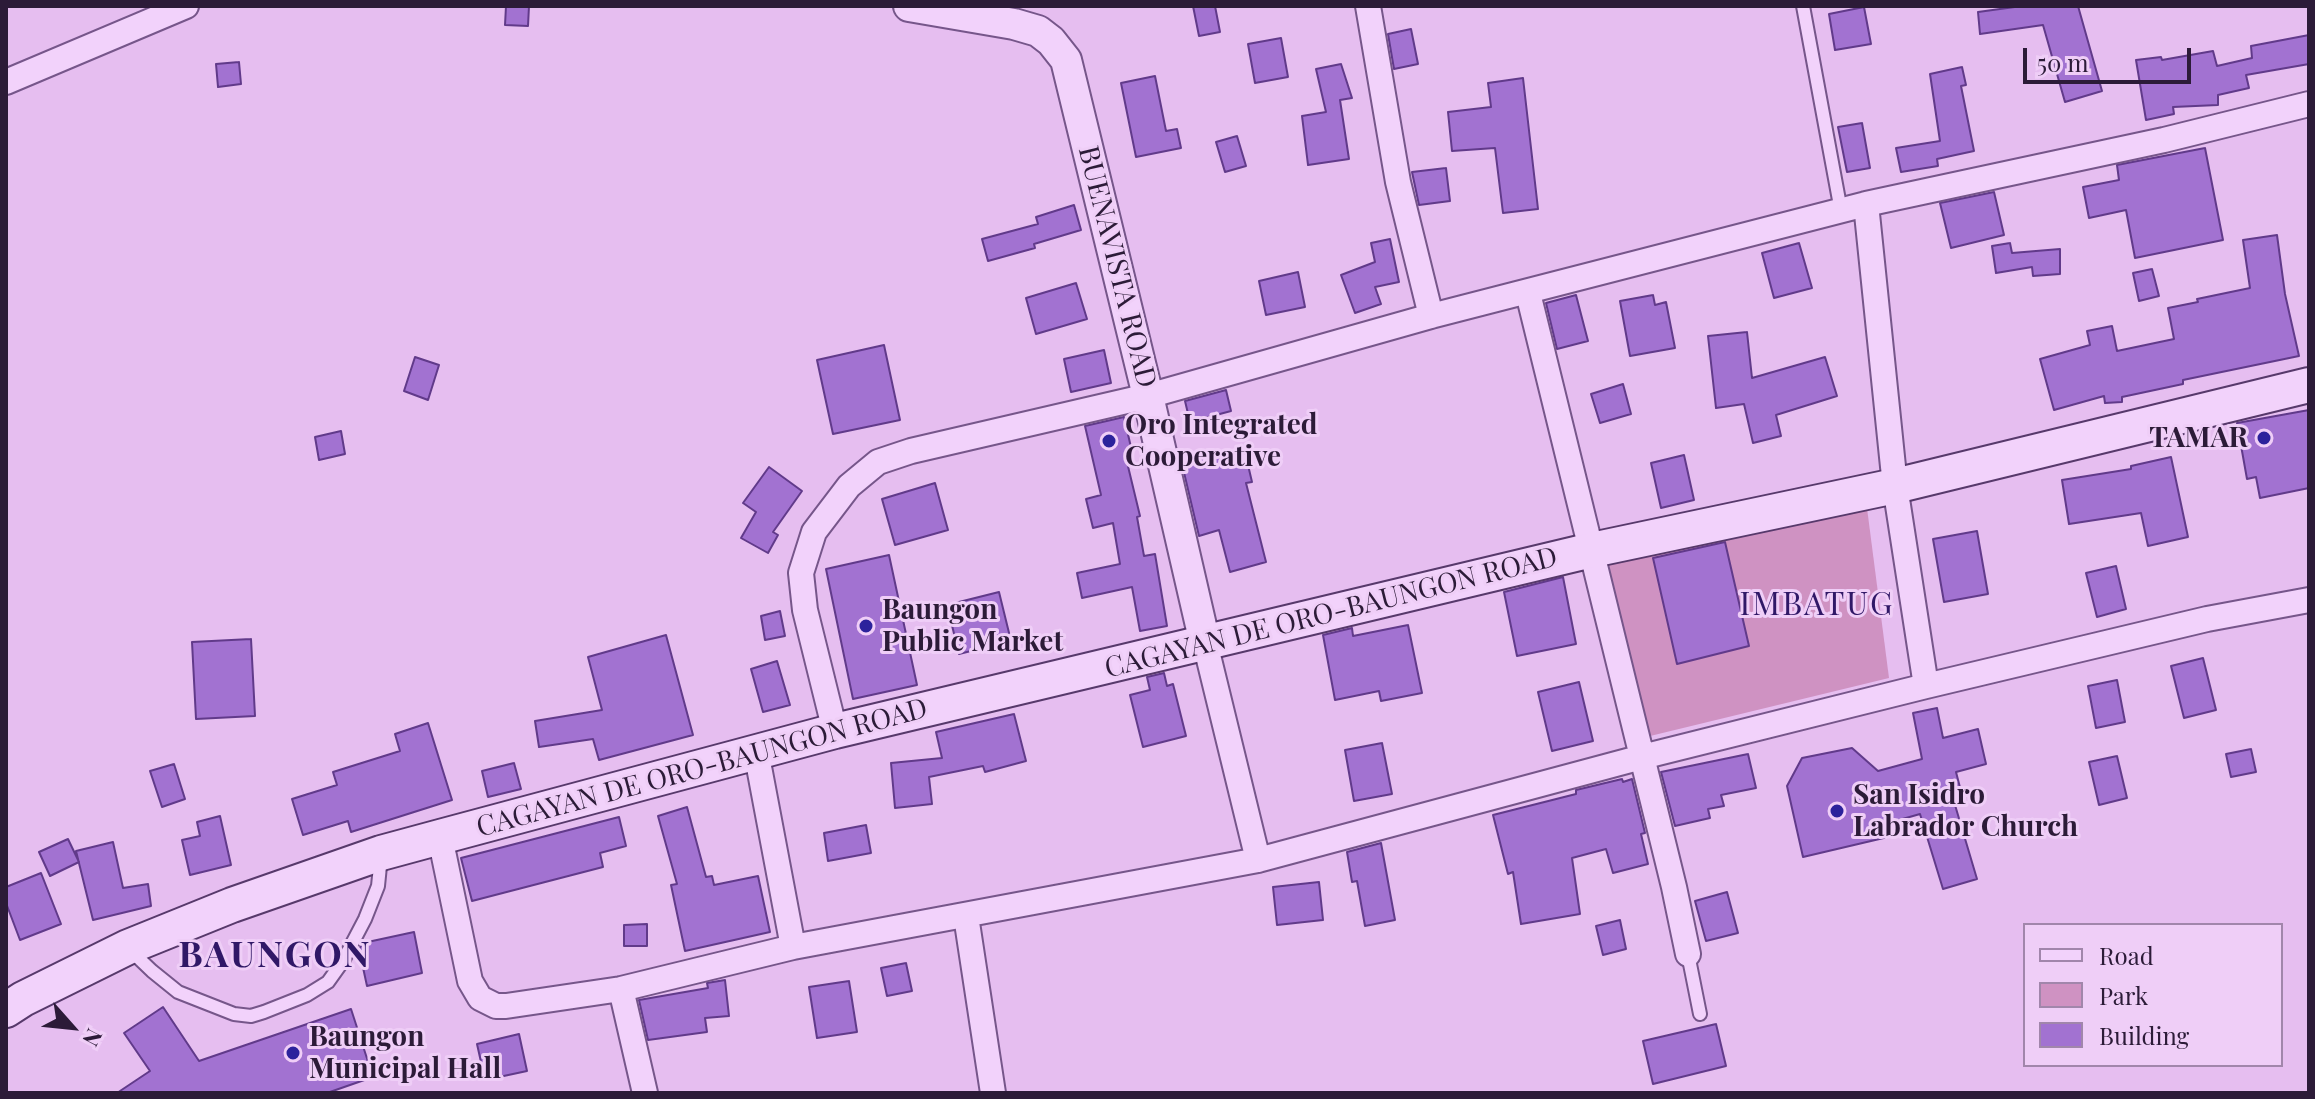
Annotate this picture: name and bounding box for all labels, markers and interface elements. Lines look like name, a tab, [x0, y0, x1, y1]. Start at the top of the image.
scale bar	[2027, 32, 2195, 82]
text: 50 m	[2037, 46, 2089, 78]
street label: BUENAVISTA ROAD	[1071, 143, 1163, 391]
place label: Oro Integrated Cooperative	[1125, 408, 1317, 474]
place label: TAMAR	[2149, 421, 2248, 455]
marker: TAMAR	[2255, 429, 2273, 447]
marker: Oro Integrated Cooperative	[1100, 432, 1118, 450]
street label: CAGAYAN DE ORO-BAUNGON ROAD	[1101, 540, 1561, 686]
district label: IMBATUG	[1740, 586, 1894, 624]
place label: Baungon Public Market	[882, 593, 1063, 659]
marker: Baungon Public Market	[857, 617, 875, 635]
street label: CAGAYAN DE ORO-BAUNGON ROAD	[473, 692, 931, 844]
place label: San Isidro Labrador Church	[1853, 778, 2078, 844]
marker: San Isidro Labrador Church	[1828, 802, 1846, 820]
legend	[2023, 923, 2283, 1067]
district label: BAUNGON	[179, 934, 371, 978]
text: Road	[2099, 939, 2154, 971]
text: Park	[2099, 979, 2148, 1011]
north arrow	[32, 987, 112, 1067]
text: Building	[2099, 1019, 2189, 1051]
place label: Baungon Municipal Hall	[309, 1020, 501, 1086]
text: N	[76, 1024, 110, 1052]
marker: Baungon Municipal Hall	[284, 1044, 302, 1062]

